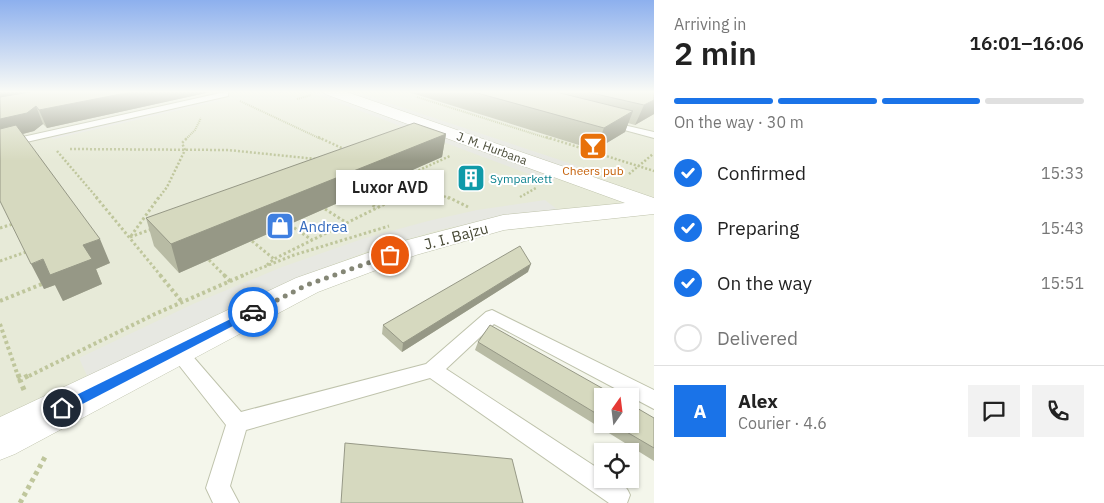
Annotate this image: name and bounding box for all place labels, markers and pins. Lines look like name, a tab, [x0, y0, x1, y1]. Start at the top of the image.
bar icon: Cheers pub	[578, 131, 608, 161]
building icon: Symparkett	[456, 163, 486, 193]
place label: Cheers pub	[562, 163, 624, 178]
callout: Luxor AVD	[336, 170, 444, 205]
place label: Symparkett	[490, 171, 552, 186]
shop icon: Andrea	[265, 211, 295, 241]
place label: Andrea	[299, 217, 348, 236]
pin	[369, 234, 411, 276]
pin	[41, 387, 83, 429]

